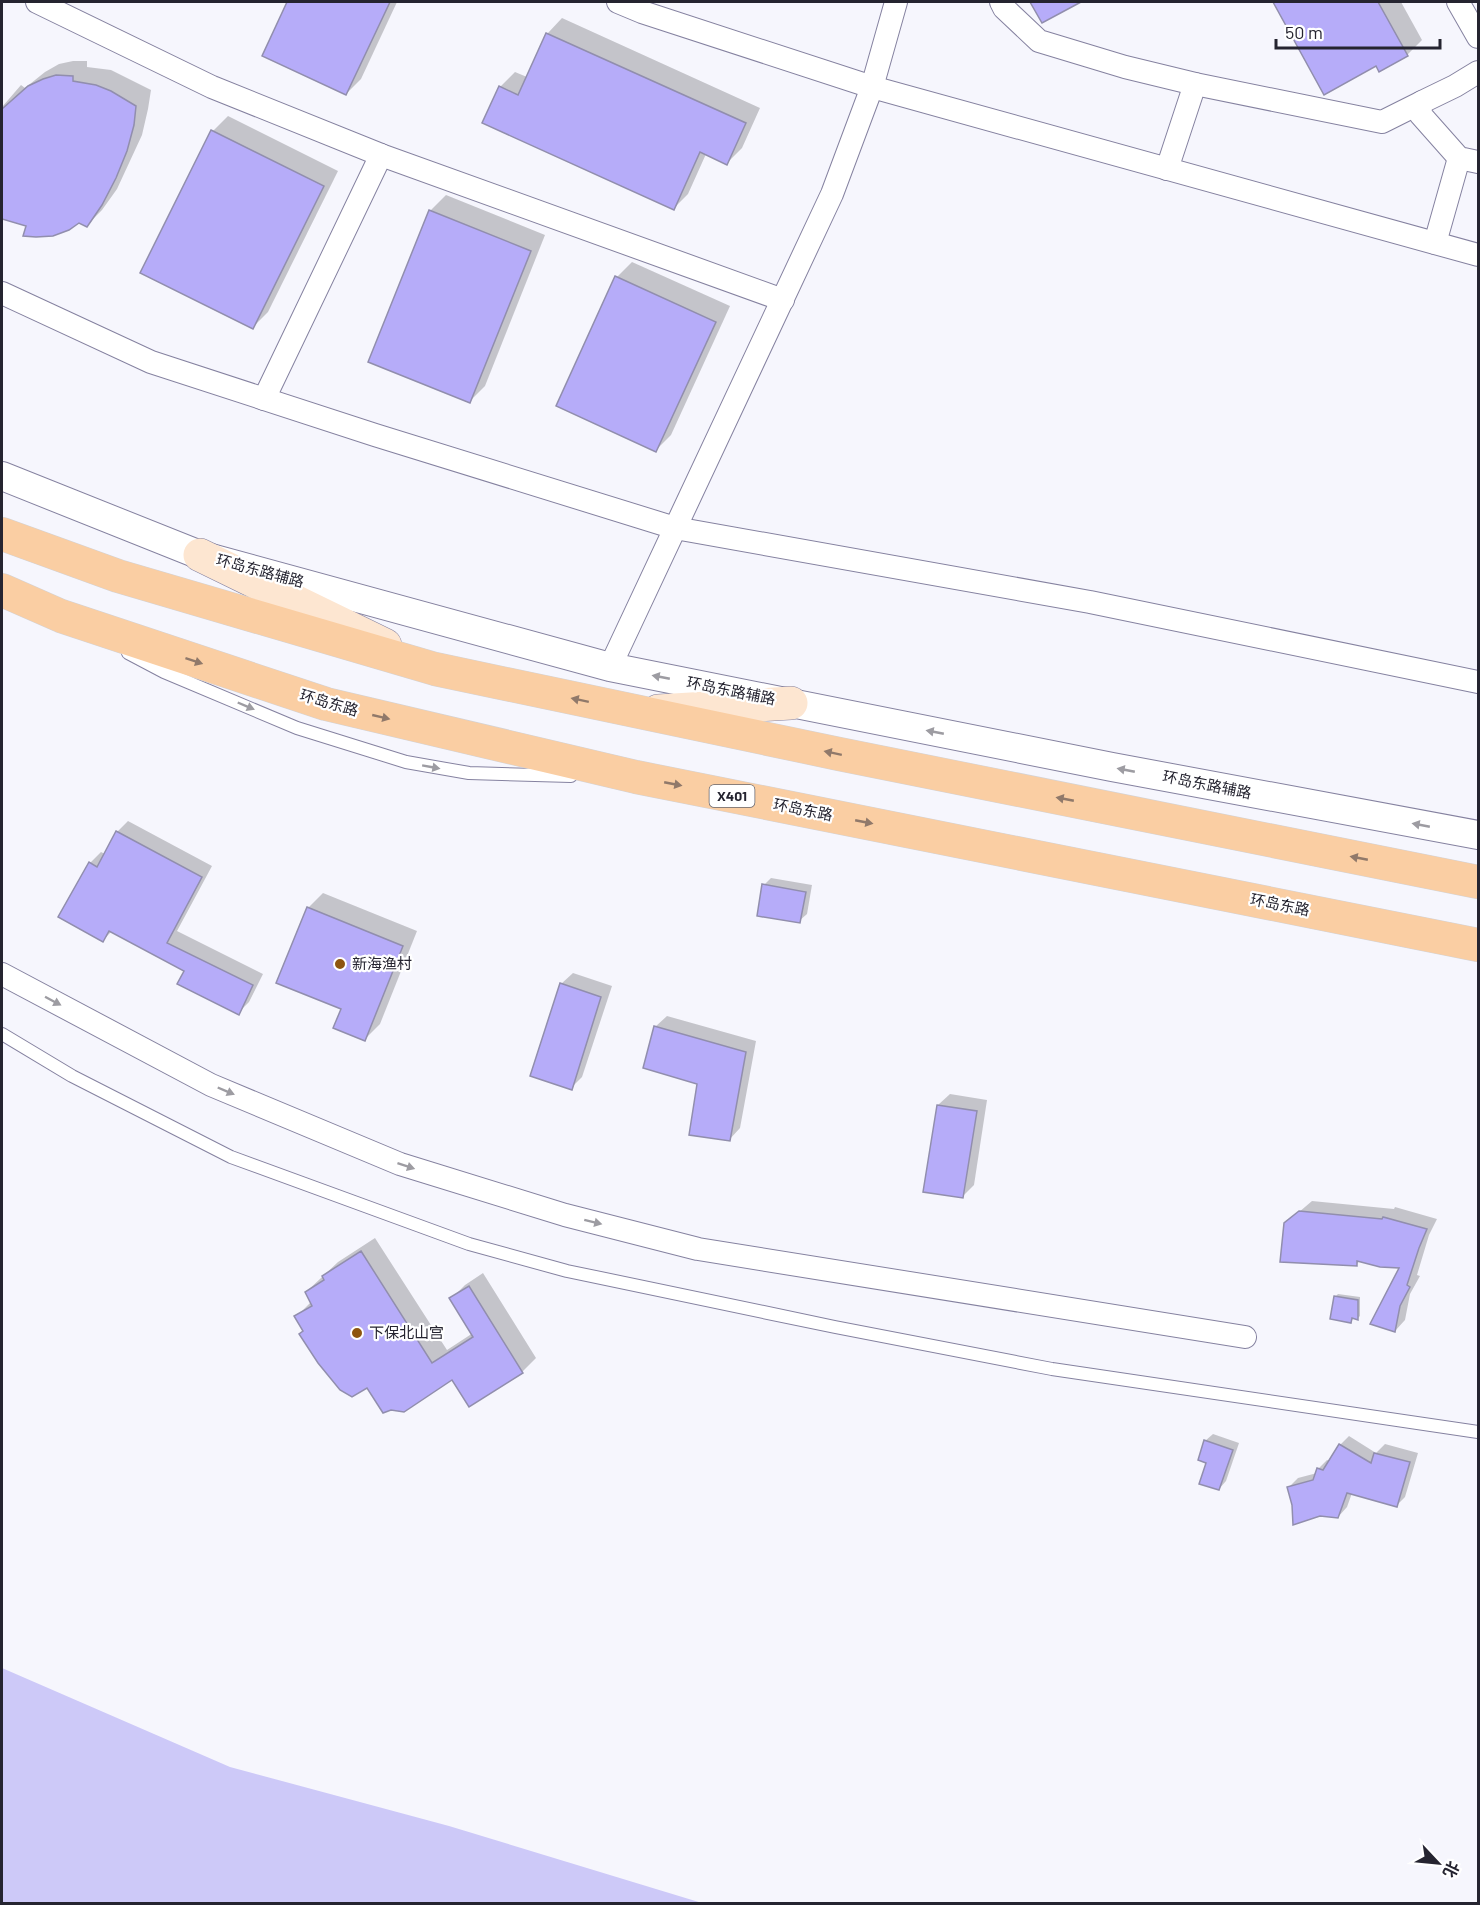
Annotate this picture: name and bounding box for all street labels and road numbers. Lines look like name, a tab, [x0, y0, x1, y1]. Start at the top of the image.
street label: 环岛东路辅路	[214, 550, 306, 590]
street label: 环岛东路辅路	[685, 673, 777, 707]
street label: 环岛东路	[298, 685, 361, 719]
street label: 环岛东路辅路	[1161, 767, 1253, 801]
road number: X401	[710, 785, 754, 807]
street label: 环岛东路	[772, 794, 834, 824]
street label: 环岛东路	[1249, 889, 1311, 919]

